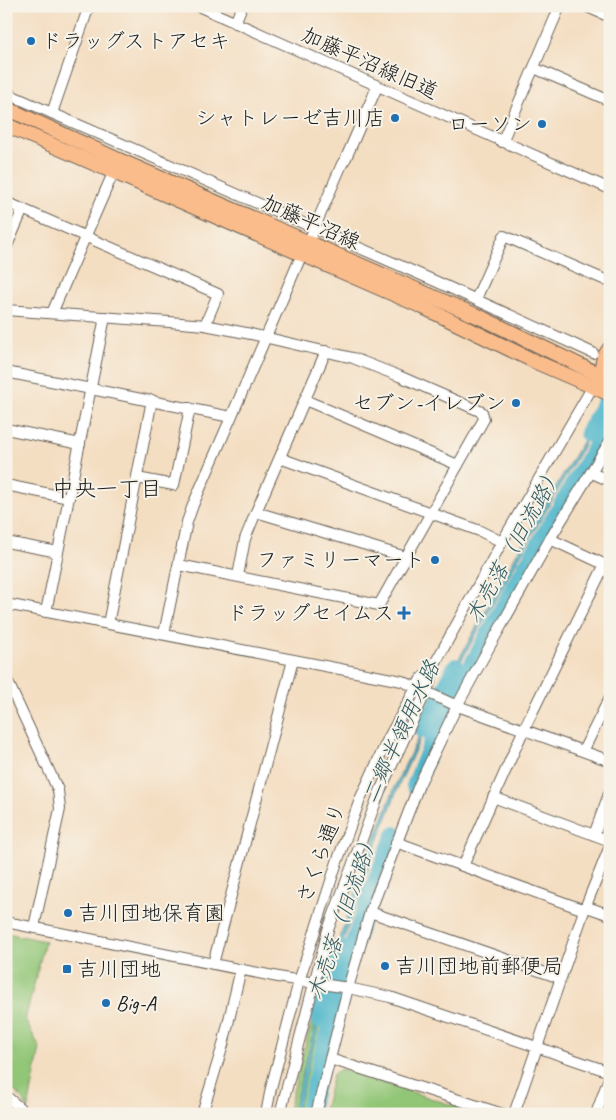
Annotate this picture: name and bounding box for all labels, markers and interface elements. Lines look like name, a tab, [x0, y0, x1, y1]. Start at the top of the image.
street label: 加藤平沼線旧道	[298, 21, 442, 105]
place label: ドラッグストアセキ	[41, 28, 230, 54]
marker: ドラッグストアセキ	[25, 35, 37, 47]
place label: シャトレーゼ吉川店	[195, 105, 385, 131]
place label: ローソン	[448, 111, 532, 137]
marker: シャトレーゼ吉川店	[389, 112, 401, 124]
marker: ローソン	[536, 118, 548, 130]
street label: 加藤平沼線	[258, 189, 364, 255]
place label: セブン-イレブン	[352, 390, 506, 416]
marker: セブン-イレブン	[510, 397, 522, 409]
water label: 木売落（旧流路）	[459, 461, 569, 629]
district label: 中央一丁目	[52, 475, 162, 503]
place label: ファミリーマート	[257, 547, 425, 573]
marker: ファミリーマート	[429, 554, 441, 566]
place label: ドラッグセイムス	[227, 600, 394, 626]
marker: ドラッグセイムス	[398, 607, 410, 619]
water label: 二郷半領用水路	[356, 654, 447, 808]
street label: さくら通り	[291, 799, 351, 907]
water label: 木売落（旧流路）	[301, 828, 385, 1004]
place label: 吉川団地保育園	[78, 900, 225, 926]
marker: 吉川団地保育園	[62, 907, 74, 919]
place label: 吉川団地前郵便局	[395, 953, 563, 979]
place label: 吉川団地	[77, 956, 161, 982]
marker: 吉川団地前郵便局	[379, 960, 391, 972]
marker: 吉川団地	[61, 963, 73, 975]
place label: Big-A	[116, 990, 157, 1016]
marker: Big-A	[100, 997, 112, 1009]

